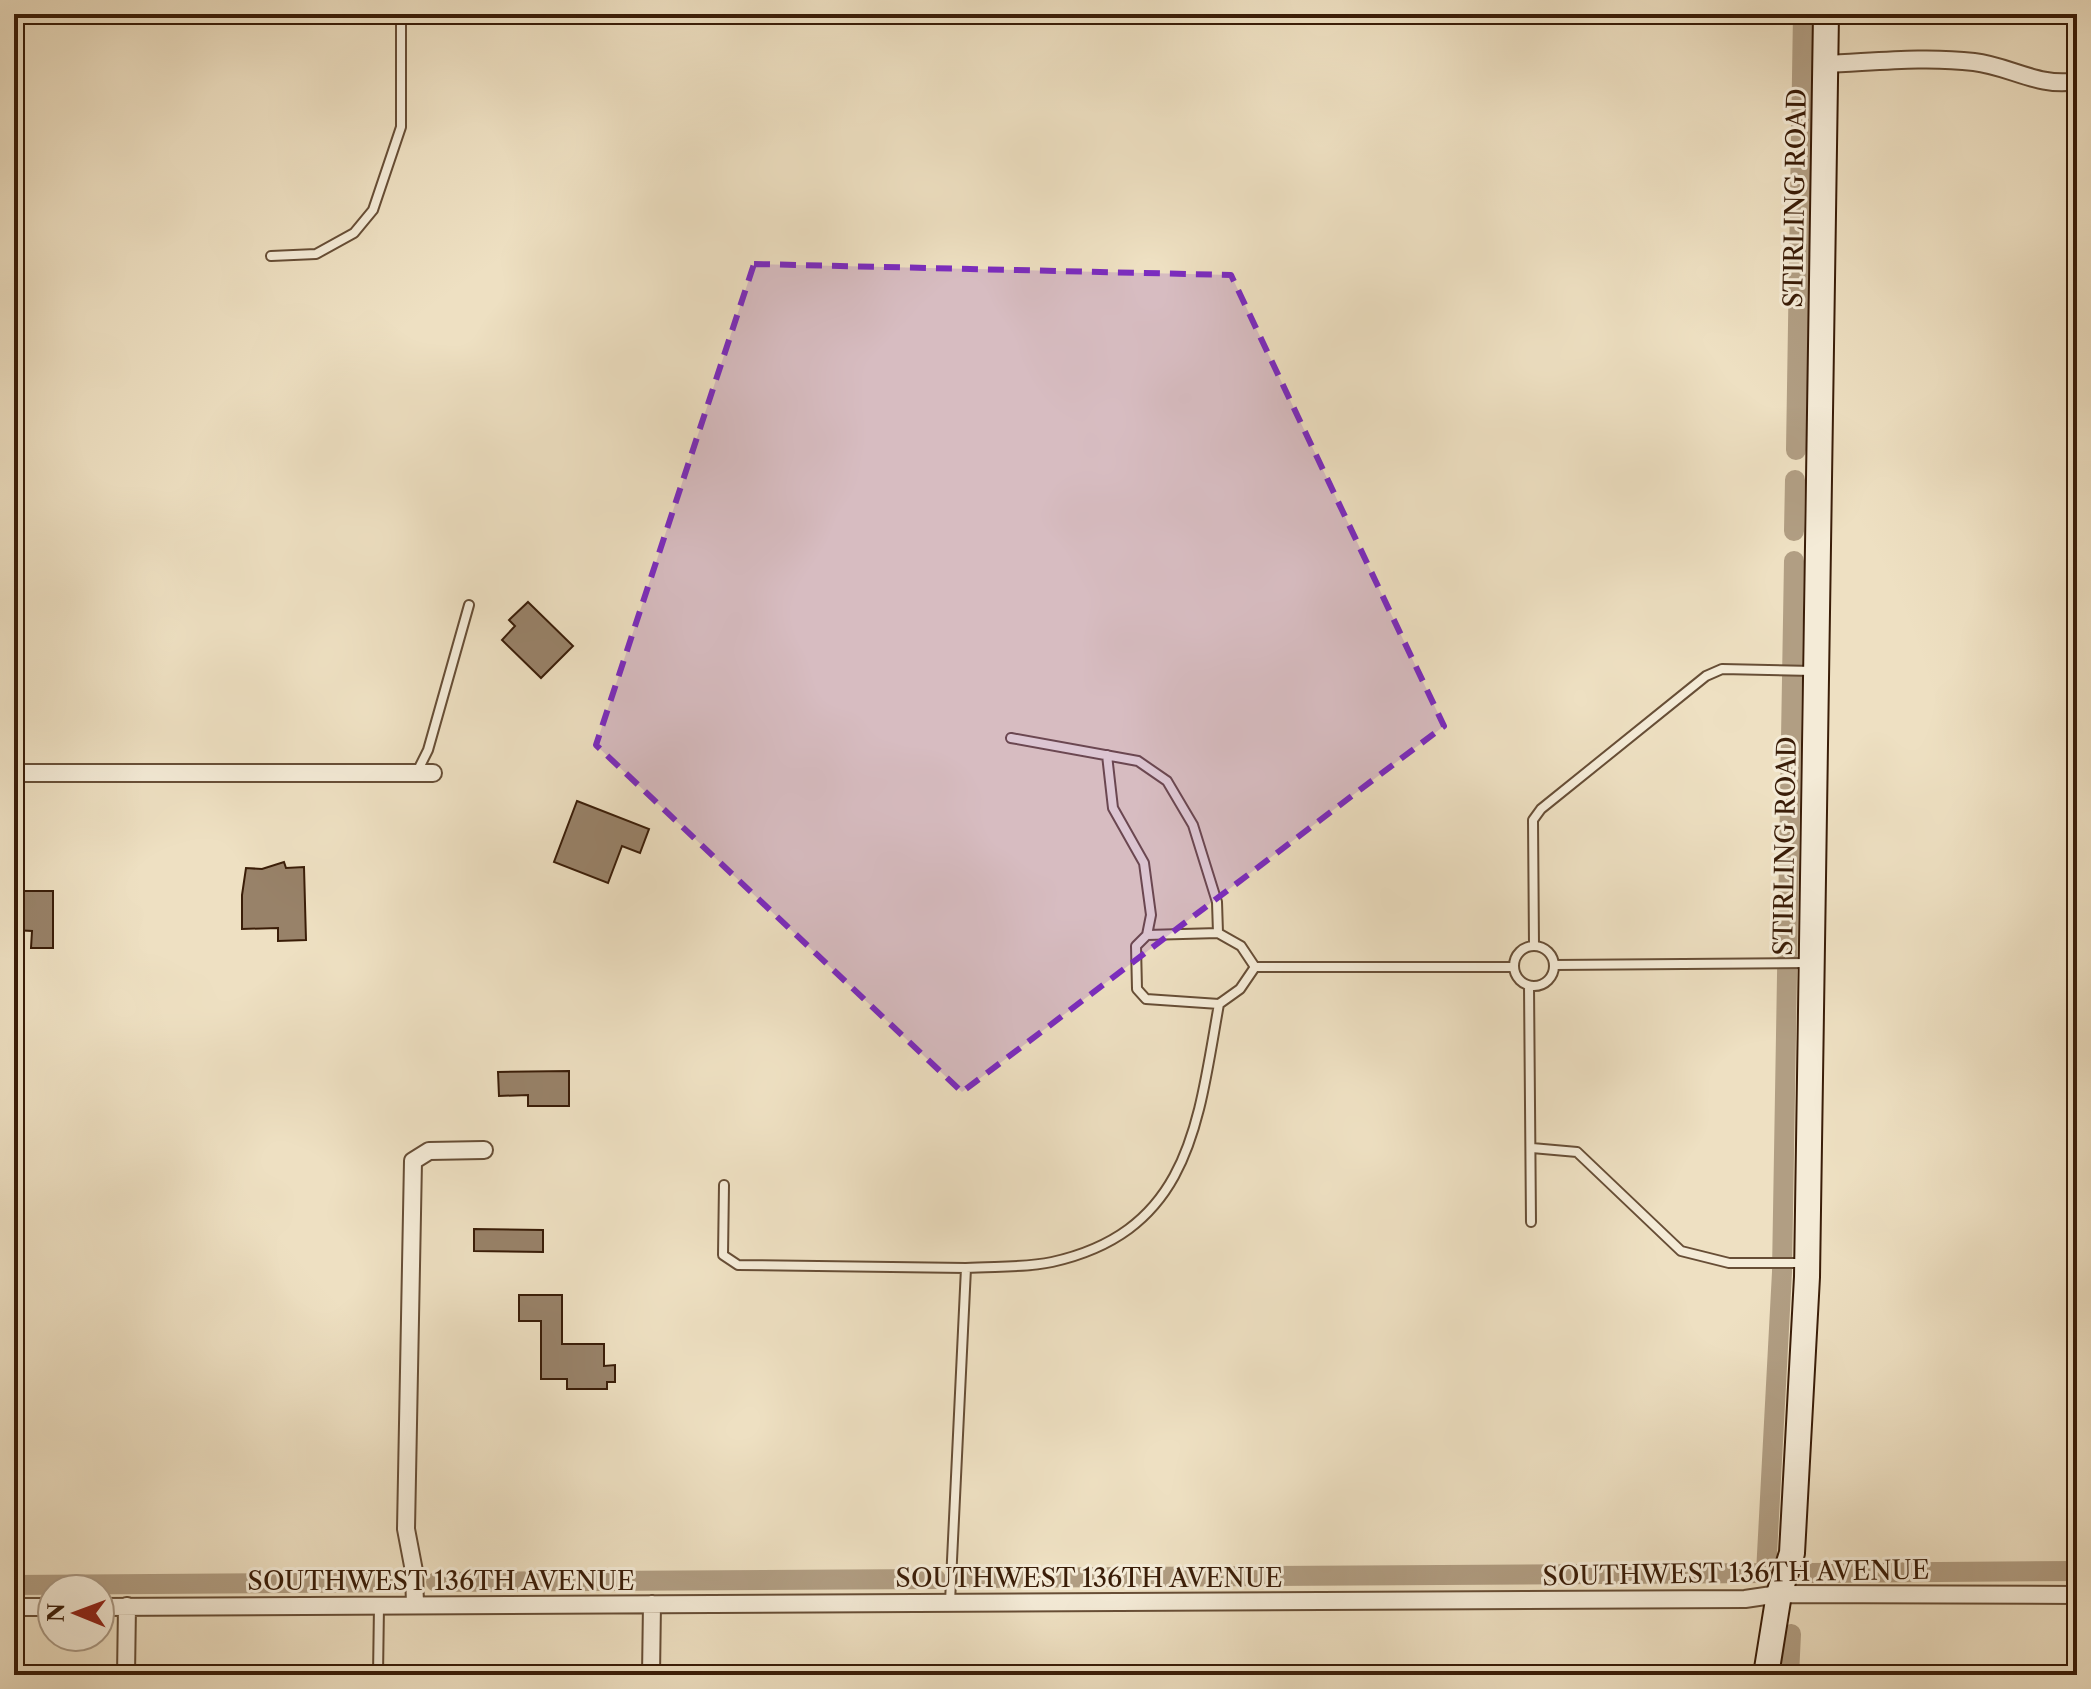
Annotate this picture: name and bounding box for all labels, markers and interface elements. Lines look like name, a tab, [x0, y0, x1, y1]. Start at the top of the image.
street label: STIRLING ROAD	[1777, 88, 1813, 308]
street label: STIRLING ROAD	[1767, 736, 1803, 956]
street label: SOUTHWEST 136TH AVENUE	[1542, 1554, 1930, 1592]
street label: SOUTHWEST 136TH AVENUE	[895, 1562, 1283, 1594]
street label: SOUTHWEST 136TH AVENUE	[247, 1565, 635, 1597]
north arrow	[36, 1573, 116, 1653]
text: N	[43, 1603, 70, 1622]

